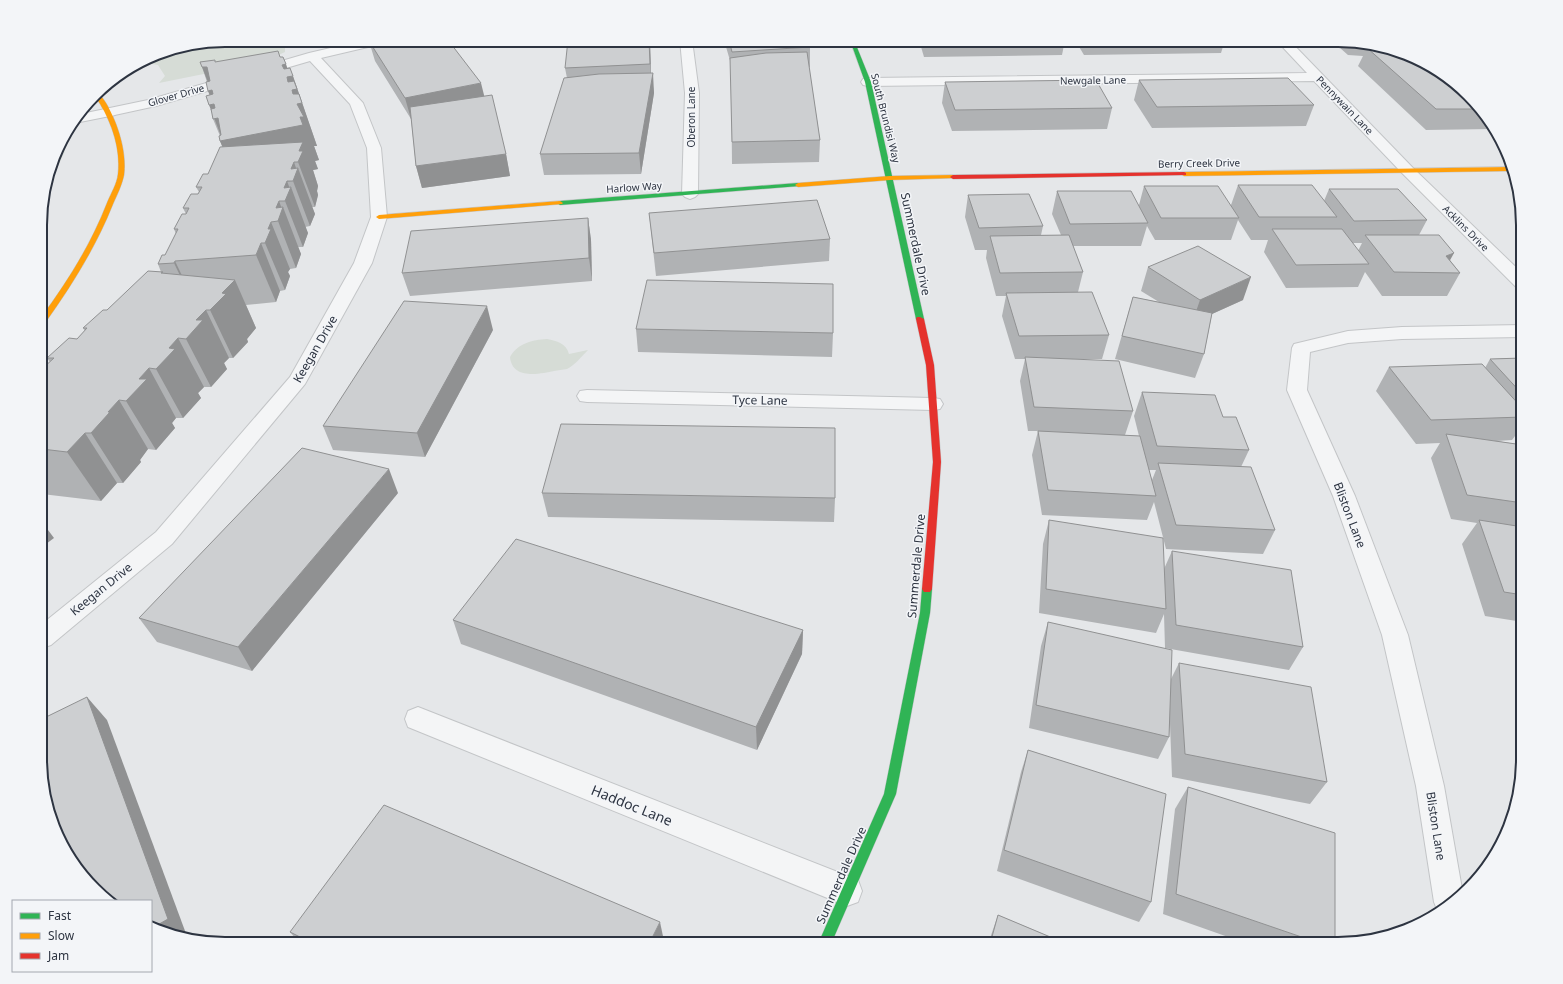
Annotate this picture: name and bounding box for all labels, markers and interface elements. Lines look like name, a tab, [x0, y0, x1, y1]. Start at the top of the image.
street label: South Brundisi Way	[868, 72, 904, 165]
street label: Newgale Lane	[1060, 72, 1127, 88]
street label: Pennywain Lane	[1313, 73, 1377, 138]
street label: Glover Drive	[146, 80, 206, 110]
street label: Oberon Lane	[684, 86, 698, 148]
street label: Berry Creek Drive	[1158, 155, 1241, 171]
street label: Harlow Way	[606, 178, 663, 196]
street label: Summerdale Drive	[897, 191, 935, 297]
street label: Acklins Drive	[1440, 202, 1492, 254]
street label: Keegan Drive	[289, 312, 341, 386]
street label: Tyce Lane	[732, 391, 788, 409]
street label: Bliston Lane	[1330, 480, 1370, 551]
street label: Summerdale Drive	[903, 513, 929, 619]
street label: Keegan Drive	[66, 559, 136, 619]
street label: Haddoc Lane	[589, 780, 676, 830]
street label: Bliston Lane	[1422, 791, 1450, 862]
street label: Summerdale Drive	[812, 824, 870, 926]
legend	[12, 900, 152, 972]
text: Fast	[48, 907, 72, 924]
text: Slow	[48, 927, 75, 944]
text: Jam	[47, 947, 69, 964]

